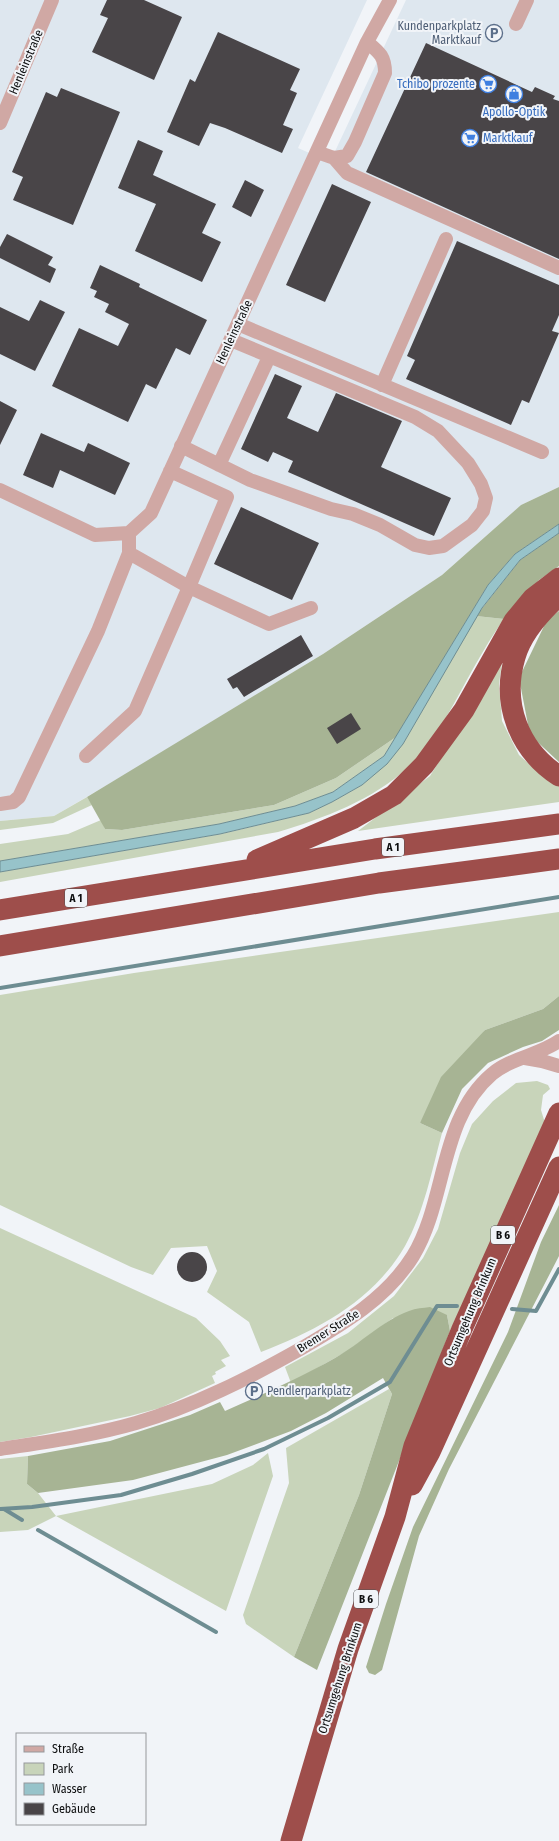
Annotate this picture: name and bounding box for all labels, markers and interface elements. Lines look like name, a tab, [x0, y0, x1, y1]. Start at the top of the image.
place label: Kundenparkplatz Marktkauf	[398, 19, 482, 47]
parking icon: Kundenparkplatz Marktkauf	[484, 23, 504, 43]
street label: Henleinstraße	[6, 27, 46, 96]
supermarket icon: Tchibo prozente	[478, 74, 498, 94]
place label: Tchibo prozente	[397, 77, 475, 91]
shop icon: Apollo-Optik	[504, 84, 524, 104]
place label: Apollo-Optik	[483, 105, 546, 119]
supermarket icon: Marktkauf	[460, 128, 480, 148]
place label: Marktkauf	[483, 131, 534, 145]
street label: Henleinstraße	[213, 298, 255, 366]
road number: A 1	[382, 838, 404, 856]
road number: A 1	[65, 889, 87, 907]
road number: B 6	[491, 1226, 515, 1244]
street label: Ortsumgehung Brinkum	[441, 1256, 499, 1368]
street label: Bremer Straße	[294, 1306, 362, 1356]
parking icon: Pendlerparkplatz	[244, 1381, 264, 1401]
place label: Pendlerparkplatz	[267, 1384, 351, 1398]
road number: B 6	[354, 1590, 378, 1608]
street label: Ortsumgehung Brinkum	[315, 1621, 365, 1735]
legend	[16, 1733, 146, 1825]
text: Straße	[52, 1742, 84, 1756]
text: Park	[52, 1762, 74, 1776]
text: Wasser	[52, 1782, 87, 1796]
text: Gebäude	[52, 1802, 96, 1816]

